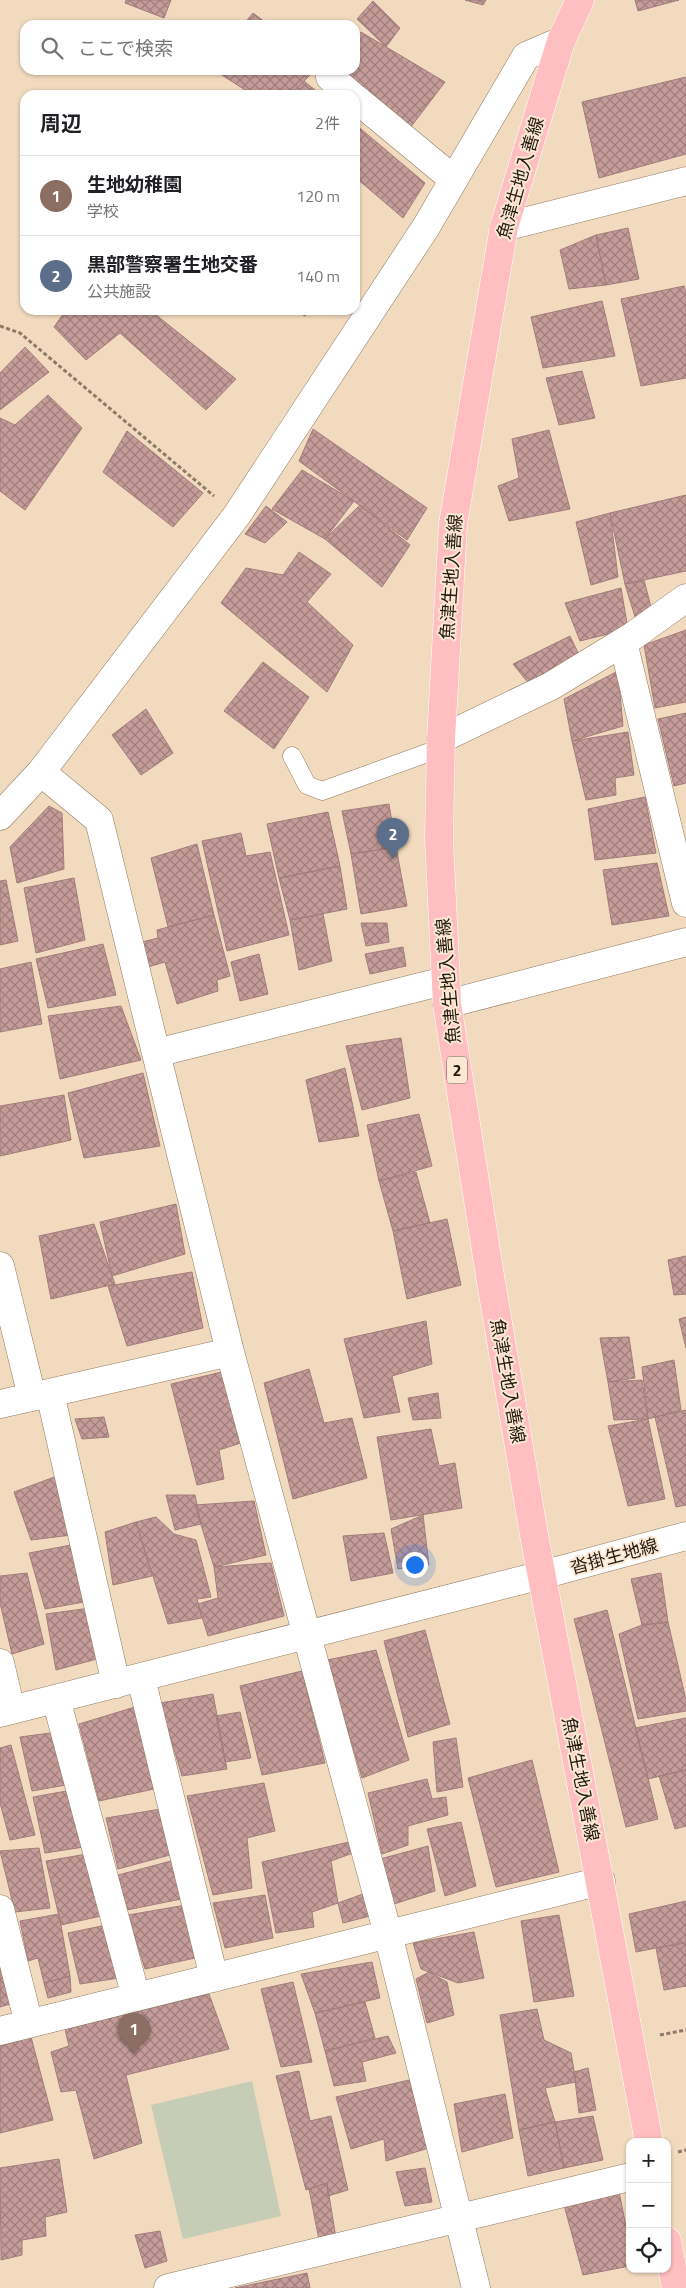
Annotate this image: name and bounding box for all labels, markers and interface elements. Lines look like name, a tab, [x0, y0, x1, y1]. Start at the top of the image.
search box	[20, 20, 360, 75]
text: ここで検索	[78, 33, 173, 62]
icon: search	[38, 34, 66, 62]
text: 周辺	[40, 107, 82, 139]
text: 2件	[315, 111, 340, 135]
street label: 魚津生地入善線	[490, 114, 550, 242]
text: 生地幼稚園	[87, 169, 182, 198]
text: 1	[52, 184, 60, 208]
text: 120 m	[296, 184, 340, 208]
text: 学校	[87, 199, 119, 223]
text: 黒部警察署生地交番	[87, 249, 258, 278]
text: 2	[52, 264, 60, 288]
text: 140 m	[296, 264, 340, 288]
text: 公共施設	[87, 279, 151, 303]
street label: 魚津生地入善線	[433, 513, 469, 641]
pin: 2	[377, 818, 409, 859]
street label: 魚津生地入善線	[429, 917, 467, 1045]
road number: 2	[447, 1056, 467, 1084]
street label: 魚津生地入善線	[484, 1317, 532, 1445]
street label: 沓掛生地線	[567, 1531, 661, 1581]
your location	[402, 1552, 428, 1578]
street label: 魚津生地入善線	[556, 1715, 606, 1843]
pin: 1	[118, 2013, 150, 2054]
map controls	[626, 2138, 671, 2273]
button: +	[626, 2138, 671, 2183]
button: −	[626, 2183, 671, 2228]
button: locate	[626, 2228, 671, 2273]

